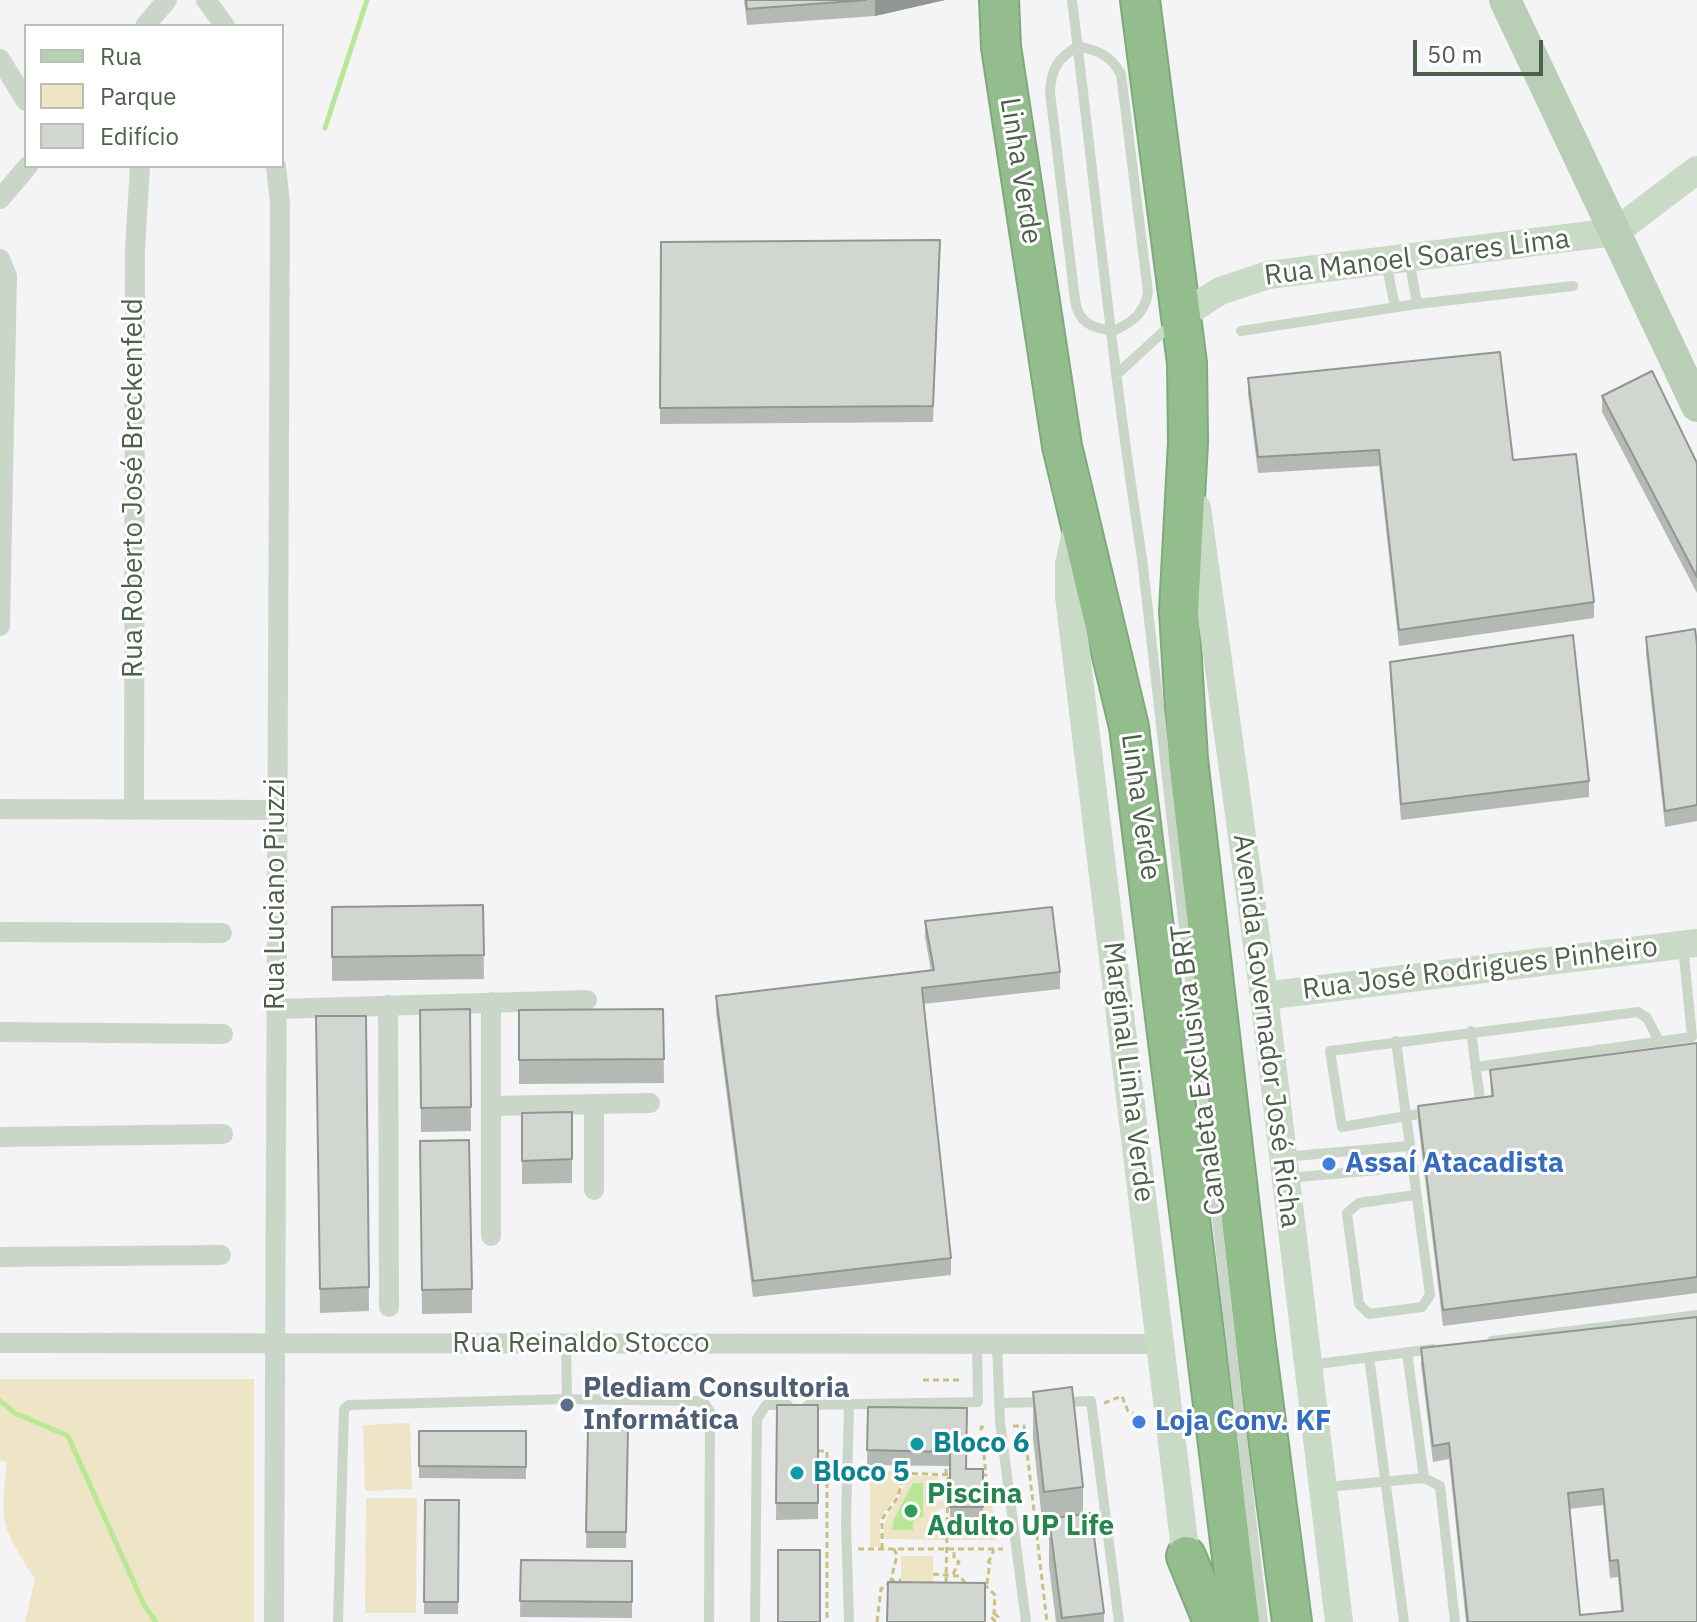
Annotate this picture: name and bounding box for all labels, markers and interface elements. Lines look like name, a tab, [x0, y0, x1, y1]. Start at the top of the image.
legend	[24, 24, 284, 168]
scale bar	[1417, 24, 1547, 74]
text: 50 m	[1427, 38, 1482, 70]
text: Rua	[100, 40, 142, 72]
text: Parque	[100, 80, 177, 112]
street label: Linha Verde	[992, 95, 1048, 247]
text: Edifício	[100, 120, 179, 152]
street label: Rua Manoel Soares Lima	[1262, 223, 1572, 293]
street label: Rua Roberto José Breckenfeld	[117, 298, 151, 678]
street label: Linha Verde	[1113, 732, 1167, 882]
street label: Rua Luciano Piuzzi	[259, 778, 293, 1010]
street label: Avenida Governador José Richa	[1225, 832, 1307, 1230]
street label: Canaleta Exclusiva BRT	[1164, 923, 1234, 1217]
street label: Rua José Rodrigues Pinheiro	[1300, 931, 1660, 1007]
street label: Marginal Linha Verde	[1095, 940, 1161, 1204]
place label: Assaí Atacadista	[1345, 1147, 1564, 1181]
marker: Assaí Atacadista	[1320, 1155, 1338, 1173]
street label: Rua Reinaldo Stocco	[452, 1327, 710, 1361]
place label: Plediam Consultoria Informática	[583, 1372, 850, 1438]
marker: Plediam Consultoria Informática	[558, 1396, 576, 1414]
place label: Loja Conv. KF	[1155, 1405, 1331, 1439]
marker: Loja Conv. KF	[1130, 1413, 1148, 1431]
place label: Bloco 6	[933, 1427, 1029, 1461]
marker: Bloco 6	[908, 1435, 926, 1453]
place label: Bloco 5	[813, 1456, 909, 1490]
marker: Bloco 5	[788, 1464, 806, 1482]
place label: Piscina Adulto UP Life	[927, 1478, 1114, 1544]
marker: Piscina Adulto UP Life	[902, 1502, 920, 1520]

